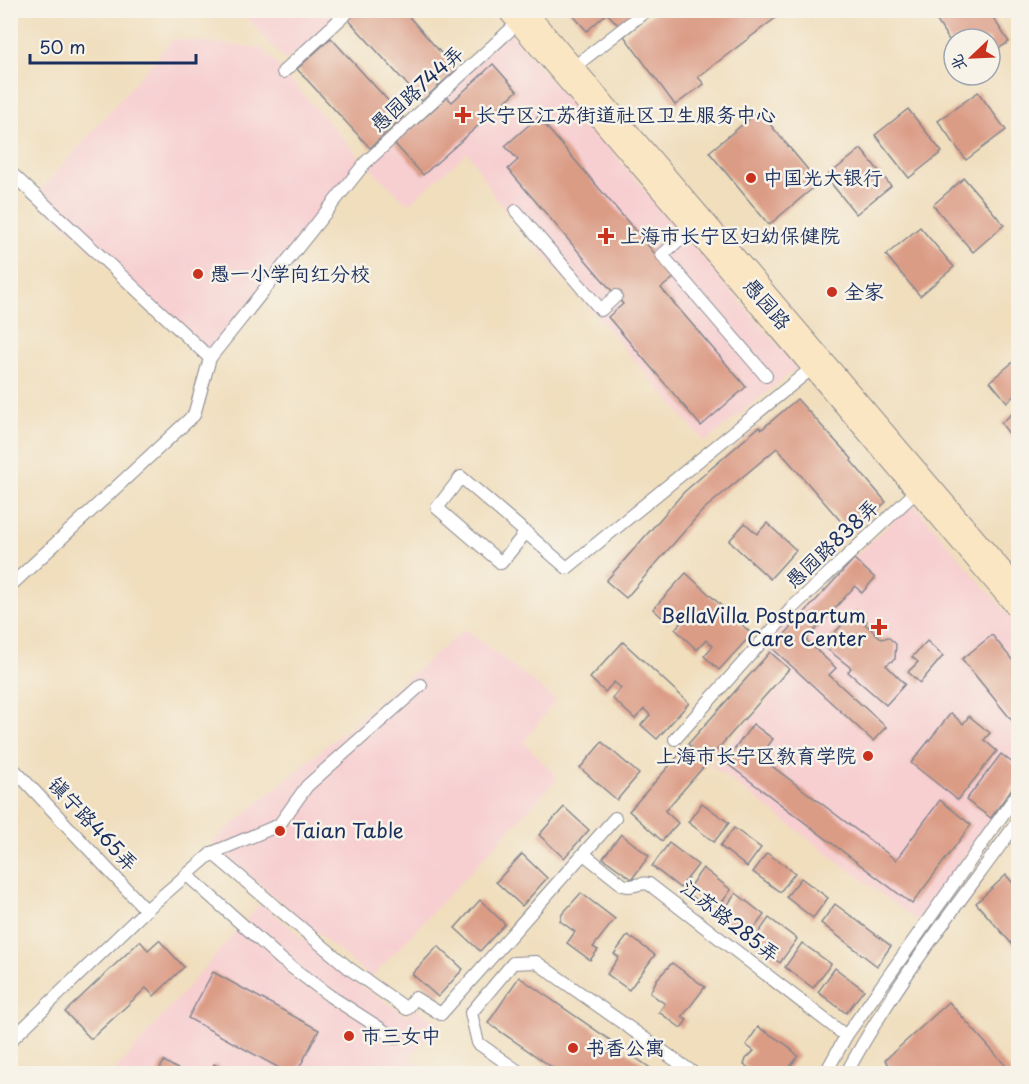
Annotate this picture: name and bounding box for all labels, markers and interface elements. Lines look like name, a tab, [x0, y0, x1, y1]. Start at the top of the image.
scale bar	[30, 27, 196, 65]
north arrow	[942, 27, 1002, 87]
text: 50 m	[39, 33, 86, 60]
street label: 愚园路744弄	[363, 38, 470, 139]
text: 北	[943, 51, 971, 75]
place label: 长宁区江苏街道社区卫生服务中心	[476, 99, 776, 129]
marker: 长宁区江苏街道社区卫生服务中心	[454, 106, 472, 124]
place label: 中国光大银行	[763, 162, 883, 192]
marker: 中国光大银行	[744, 171, 758, 185]
place label: 上海市长宁区妇幼保健院	[620, 220, 840, 250]
marker: 上海市长宁区妇幼保健院	[597, 227, 615, 245]
place label: 愚一小学向红分校	[210, 258, 370, 288]
marker: 愚一小学向红分校	[191, 267, 205, 281]
street label: 愚园路	[737, 271, 799, 337]
place label: 全家	[844, 276, 884, 306]
marker: 全家	[825, 285, 839, 299]
street label: 愚园路838弄	[778, 492, 885, 595]
place label: BellaVilla Postpartum Care Center	[660, 600, 867, 653]
marker: BellaVilla Postpartum Care Center	[870, 618, 888, 636]
place label: 上海市长宁区教育学院	[656, 740, 856, 770]
marker: 上海市长宁区教育学院	[861, 749, 875, 763]
street label: 镇宁路465弄	[42, 769, 145, 877]
place label: Taian Table	[292, 815, 404, 845]
marker: Taian Table	[273, 824, 287, 838]
street label: 江苏路285弄	[675, 872, 787, 969]
place label: 市三女中	[361, 1020, 441, 1050]
marker: 市三女中	[342, 1029, 356, 1043]
place label: 书香公寓	[585, 1032, 665, 1062]
marker: 书香公寓	[566, 1041, 580, 1055]

